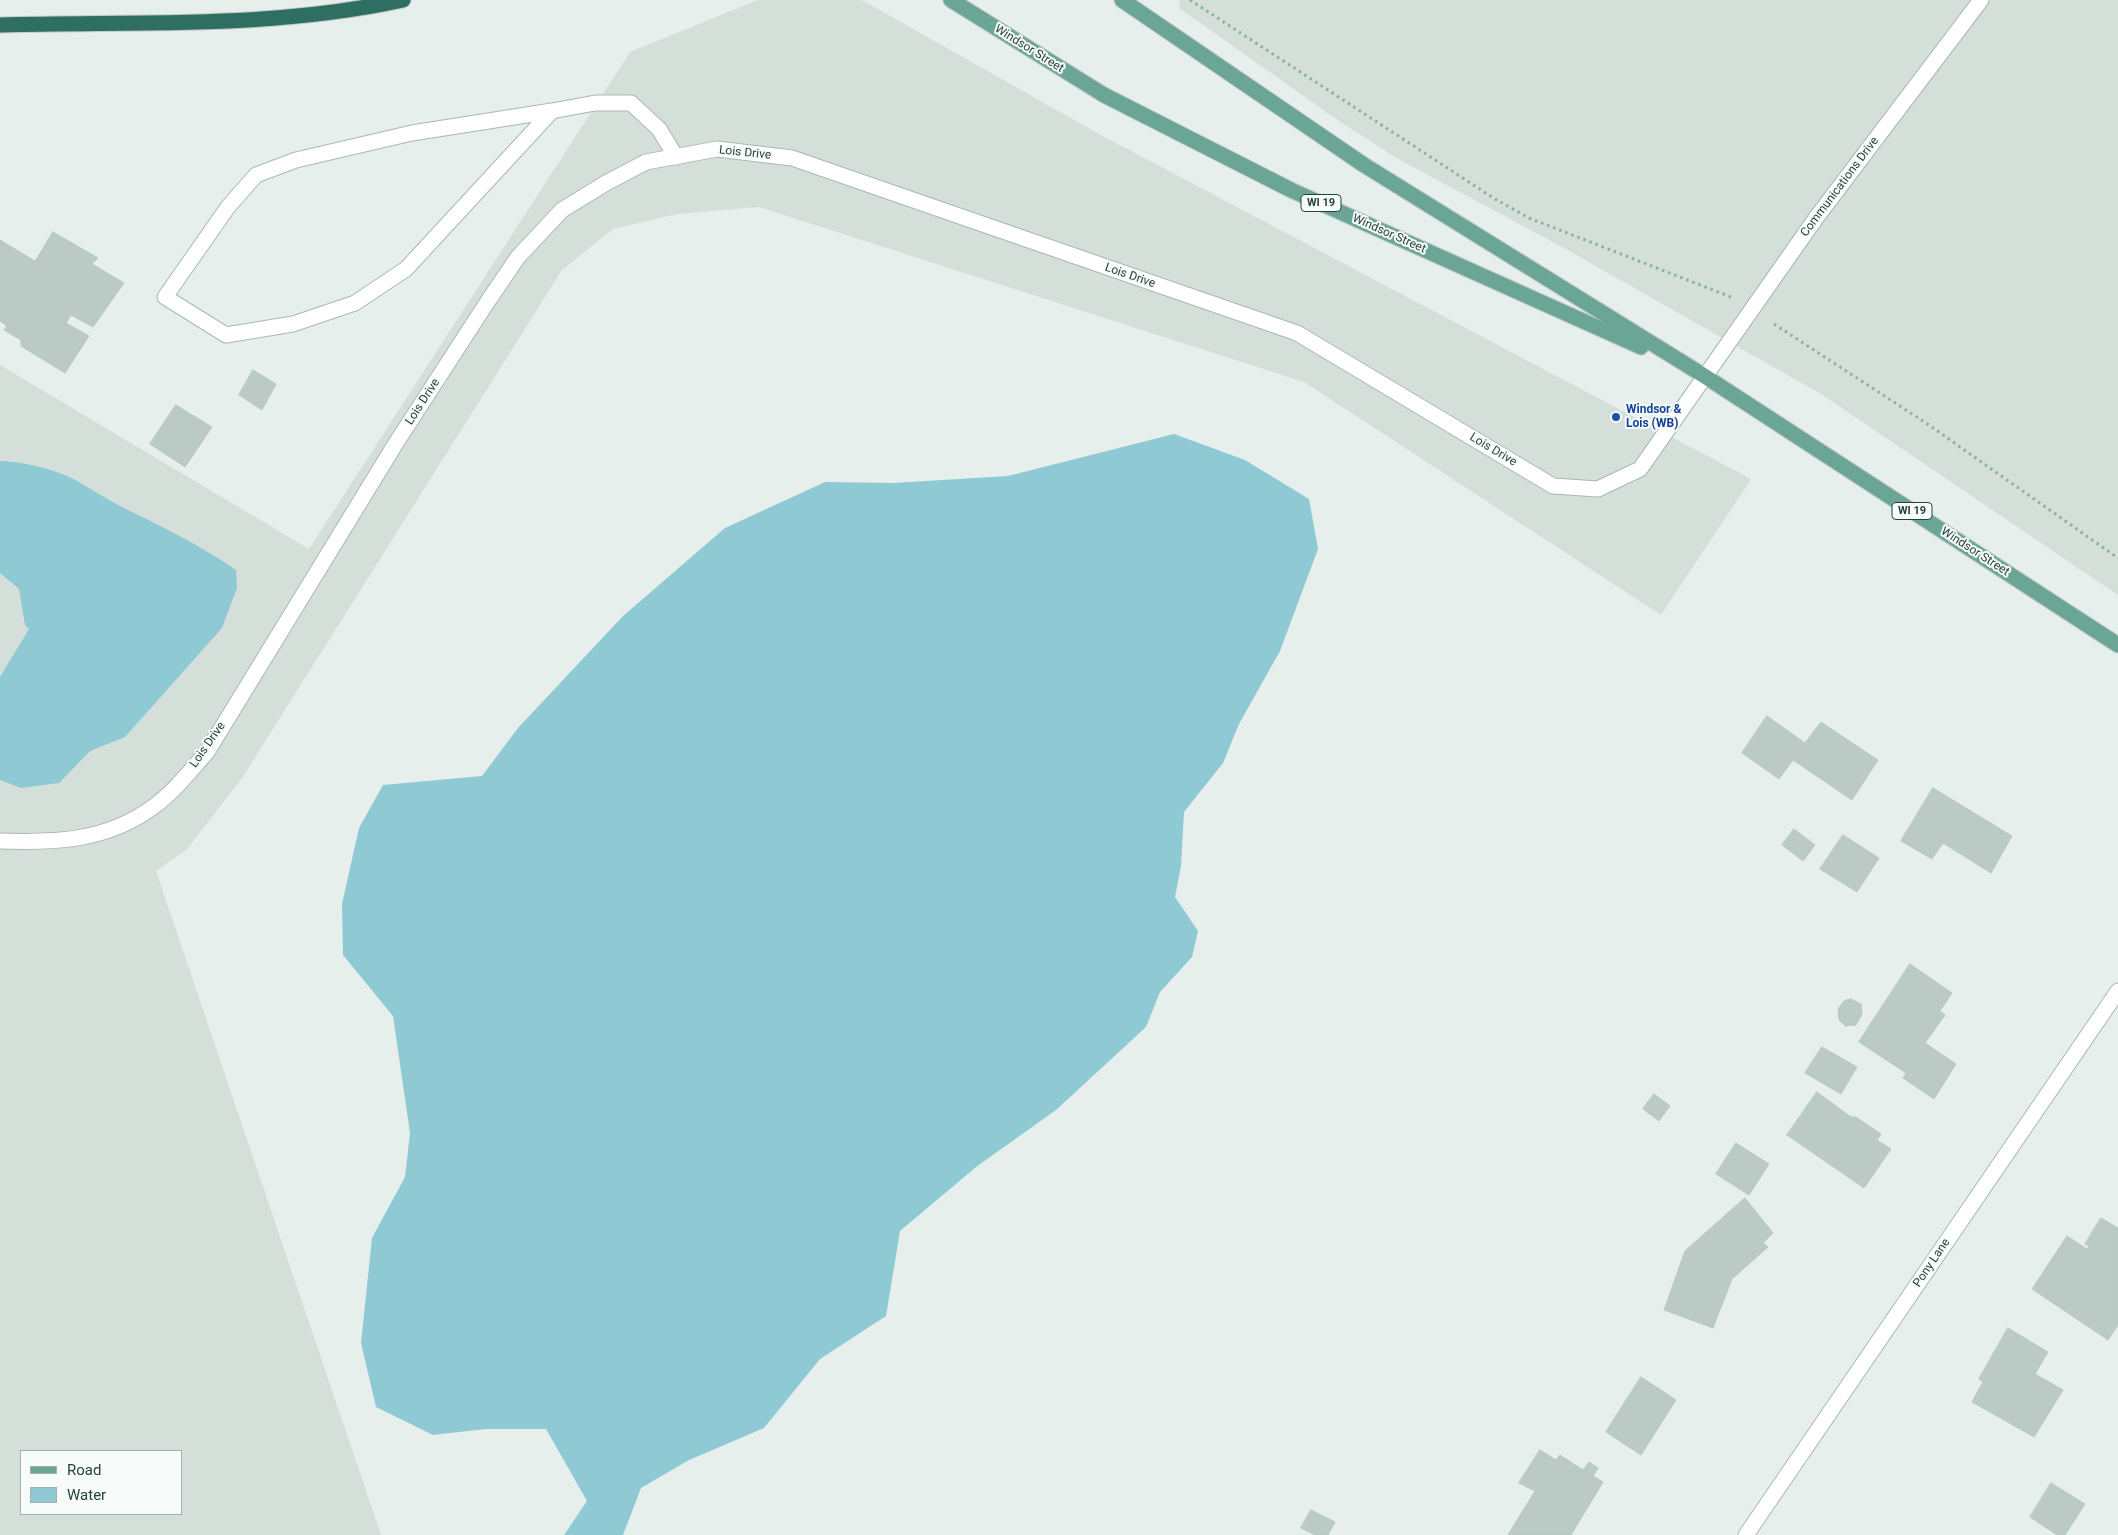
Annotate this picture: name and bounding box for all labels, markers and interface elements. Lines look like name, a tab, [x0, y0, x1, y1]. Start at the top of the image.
street label: Windsor Street	[992, 22, 1066, 76]
street label: Communications Drive	[1798, 134, 1882, 240]
street label: Lois Drive	[718, 143, 772, 163]
road number: WI 19	[1301, 194, 1341, 212]
street label: Windsor Street	[1350, 211, 1428, 257]
street label: Lois Drive	[1103, 261, 1157, 291]
street label: Lois Drive	[403, 376, 443, 428]
place label: Windsor & Lois (WB)	[1626, 403, 1681, 431]
marker: Windsor & Lois (WB)	[1610, 411, 1622, 423]
street label: Lois Drive	[1467, 430, 1519, 470]
road number: WI 19	[1892, 502, 1932, 520]
street label: Windsor Street	[1938, 525, 2012, 579]
street label: Lois Drive	[187, 719, 229, 771]
street label: Pony Lane	[1910, 1236, 1954, 1290]
legend	[20, 1450, 182, 1515]
text: Road	[67, 1461, 101, 1479]
text: Water	[67, 1486, 106, 1504]

